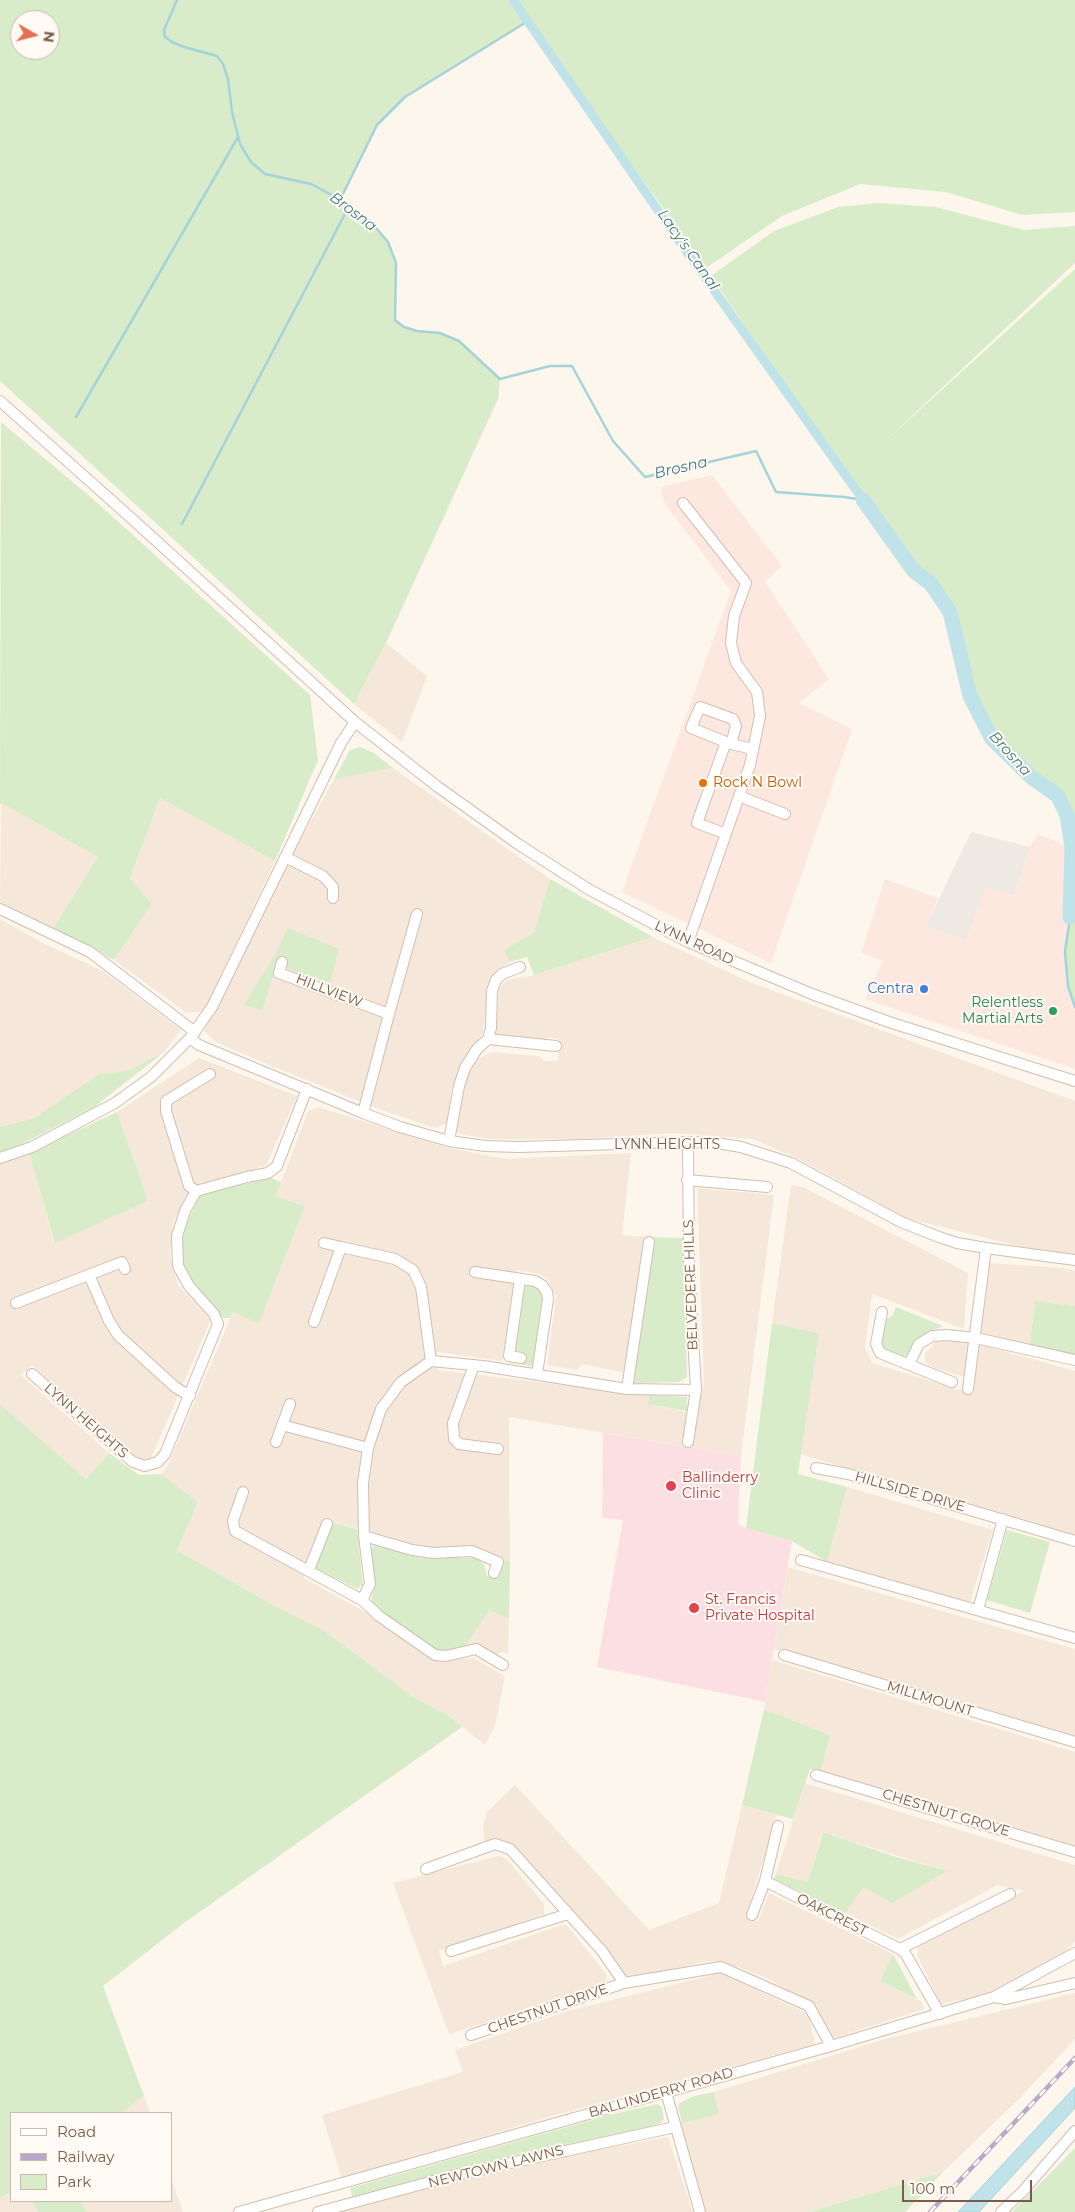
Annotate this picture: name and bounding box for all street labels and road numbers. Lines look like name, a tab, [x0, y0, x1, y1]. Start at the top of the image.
street label: LYNN ROAD	[652, 917, 736, 969]
street label: HILLVIEW	[293, 971, 365, 1011]
street label: LYNN HEIGHTS	[614, 1137, 720, 1153]
street label: BELVEDERE HILLS	[680, 1219, 702, 1351]
street label: LYNN HEIGHTS	[40, 1380, 132, 1462]
street label: HILLSIDE DRIVE	[853, 1468, 967, 1516]
street label: MILLMOUNT	[885, 1678, 975, 1720]
street label: CHESTNUT GROVE	[880, 1786, 1012, 1840]
street label: OAKCREST	[794, 1890, 870, 1940]
street label: CHESTNUT DRIVE	[486, 1981, 610, 2037]
street label: BALLINDERRY ROAD	[587, 2064, 735, 2122]
street label: NEWTOWN LAWNS	[427, 2142, 565, 2192]

